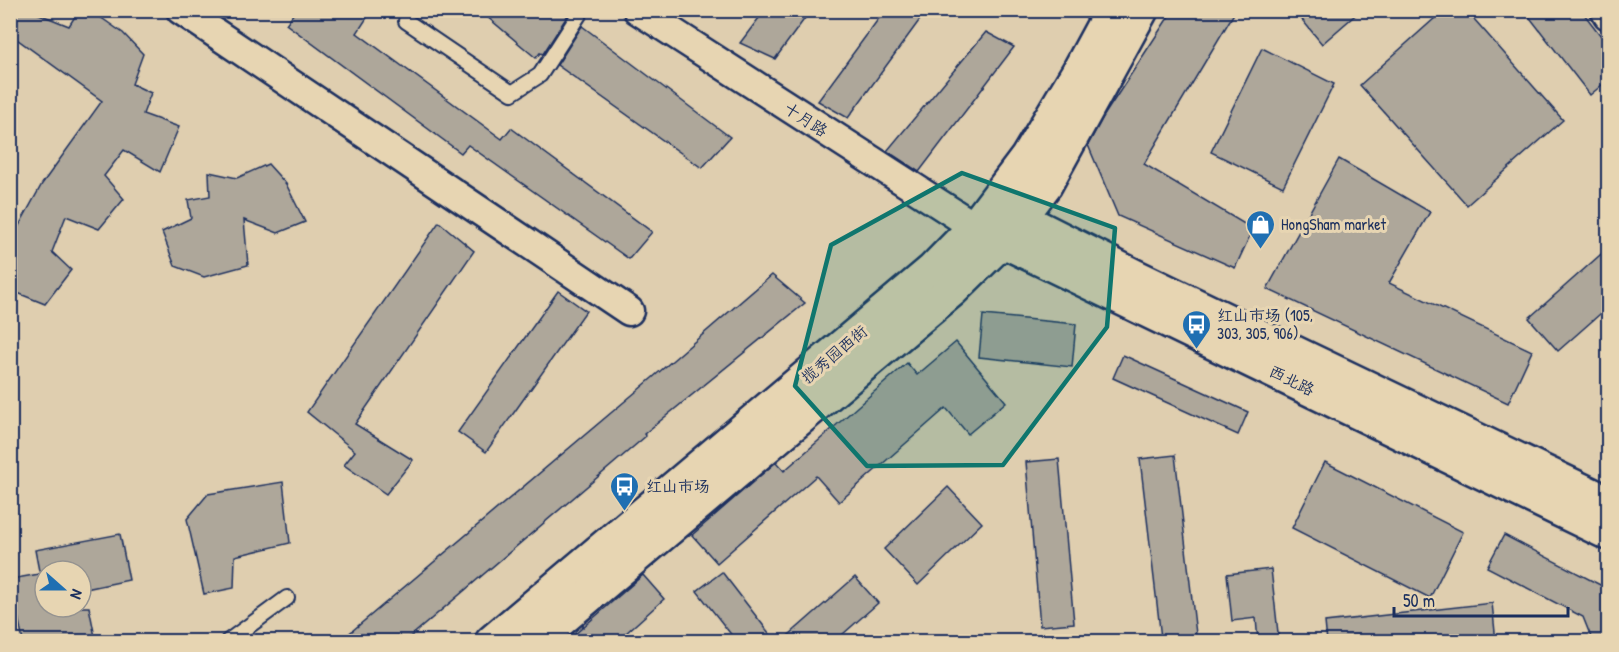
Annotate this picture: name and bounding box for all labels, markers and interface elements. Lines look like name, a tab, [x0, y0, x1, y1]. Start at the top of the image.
street label: 十月路	[780, 97, 832, 141]
shop icon: HongSham market	[1244, 208, 1276, 250]
place label: HongSham market	[1281, 213, 1387, 235]
place label: 红山市场 (105, 303, 305, 906)	[1217, 304, 1313, 344]
bus stop icon: 红山市场 (105, 303, 305, 906)	[1180, 308, 1212, 350]
street label: 揽秀园西街	[796, 320, 872, 388]
street label: 西北路	[1266, 360, 1318, 400]
bus stop icon: 红山市场	[609, 470, 641, 512]
place label: 红山市场	[646, 475, 710, 497]
north arrow	[33, 559, 93, 619]
scale bar	[1394, 580, 1568, 618]
text: N	[65, 586, 89, 603]
text: 50 m	[1403, 588, 1435, 613]

